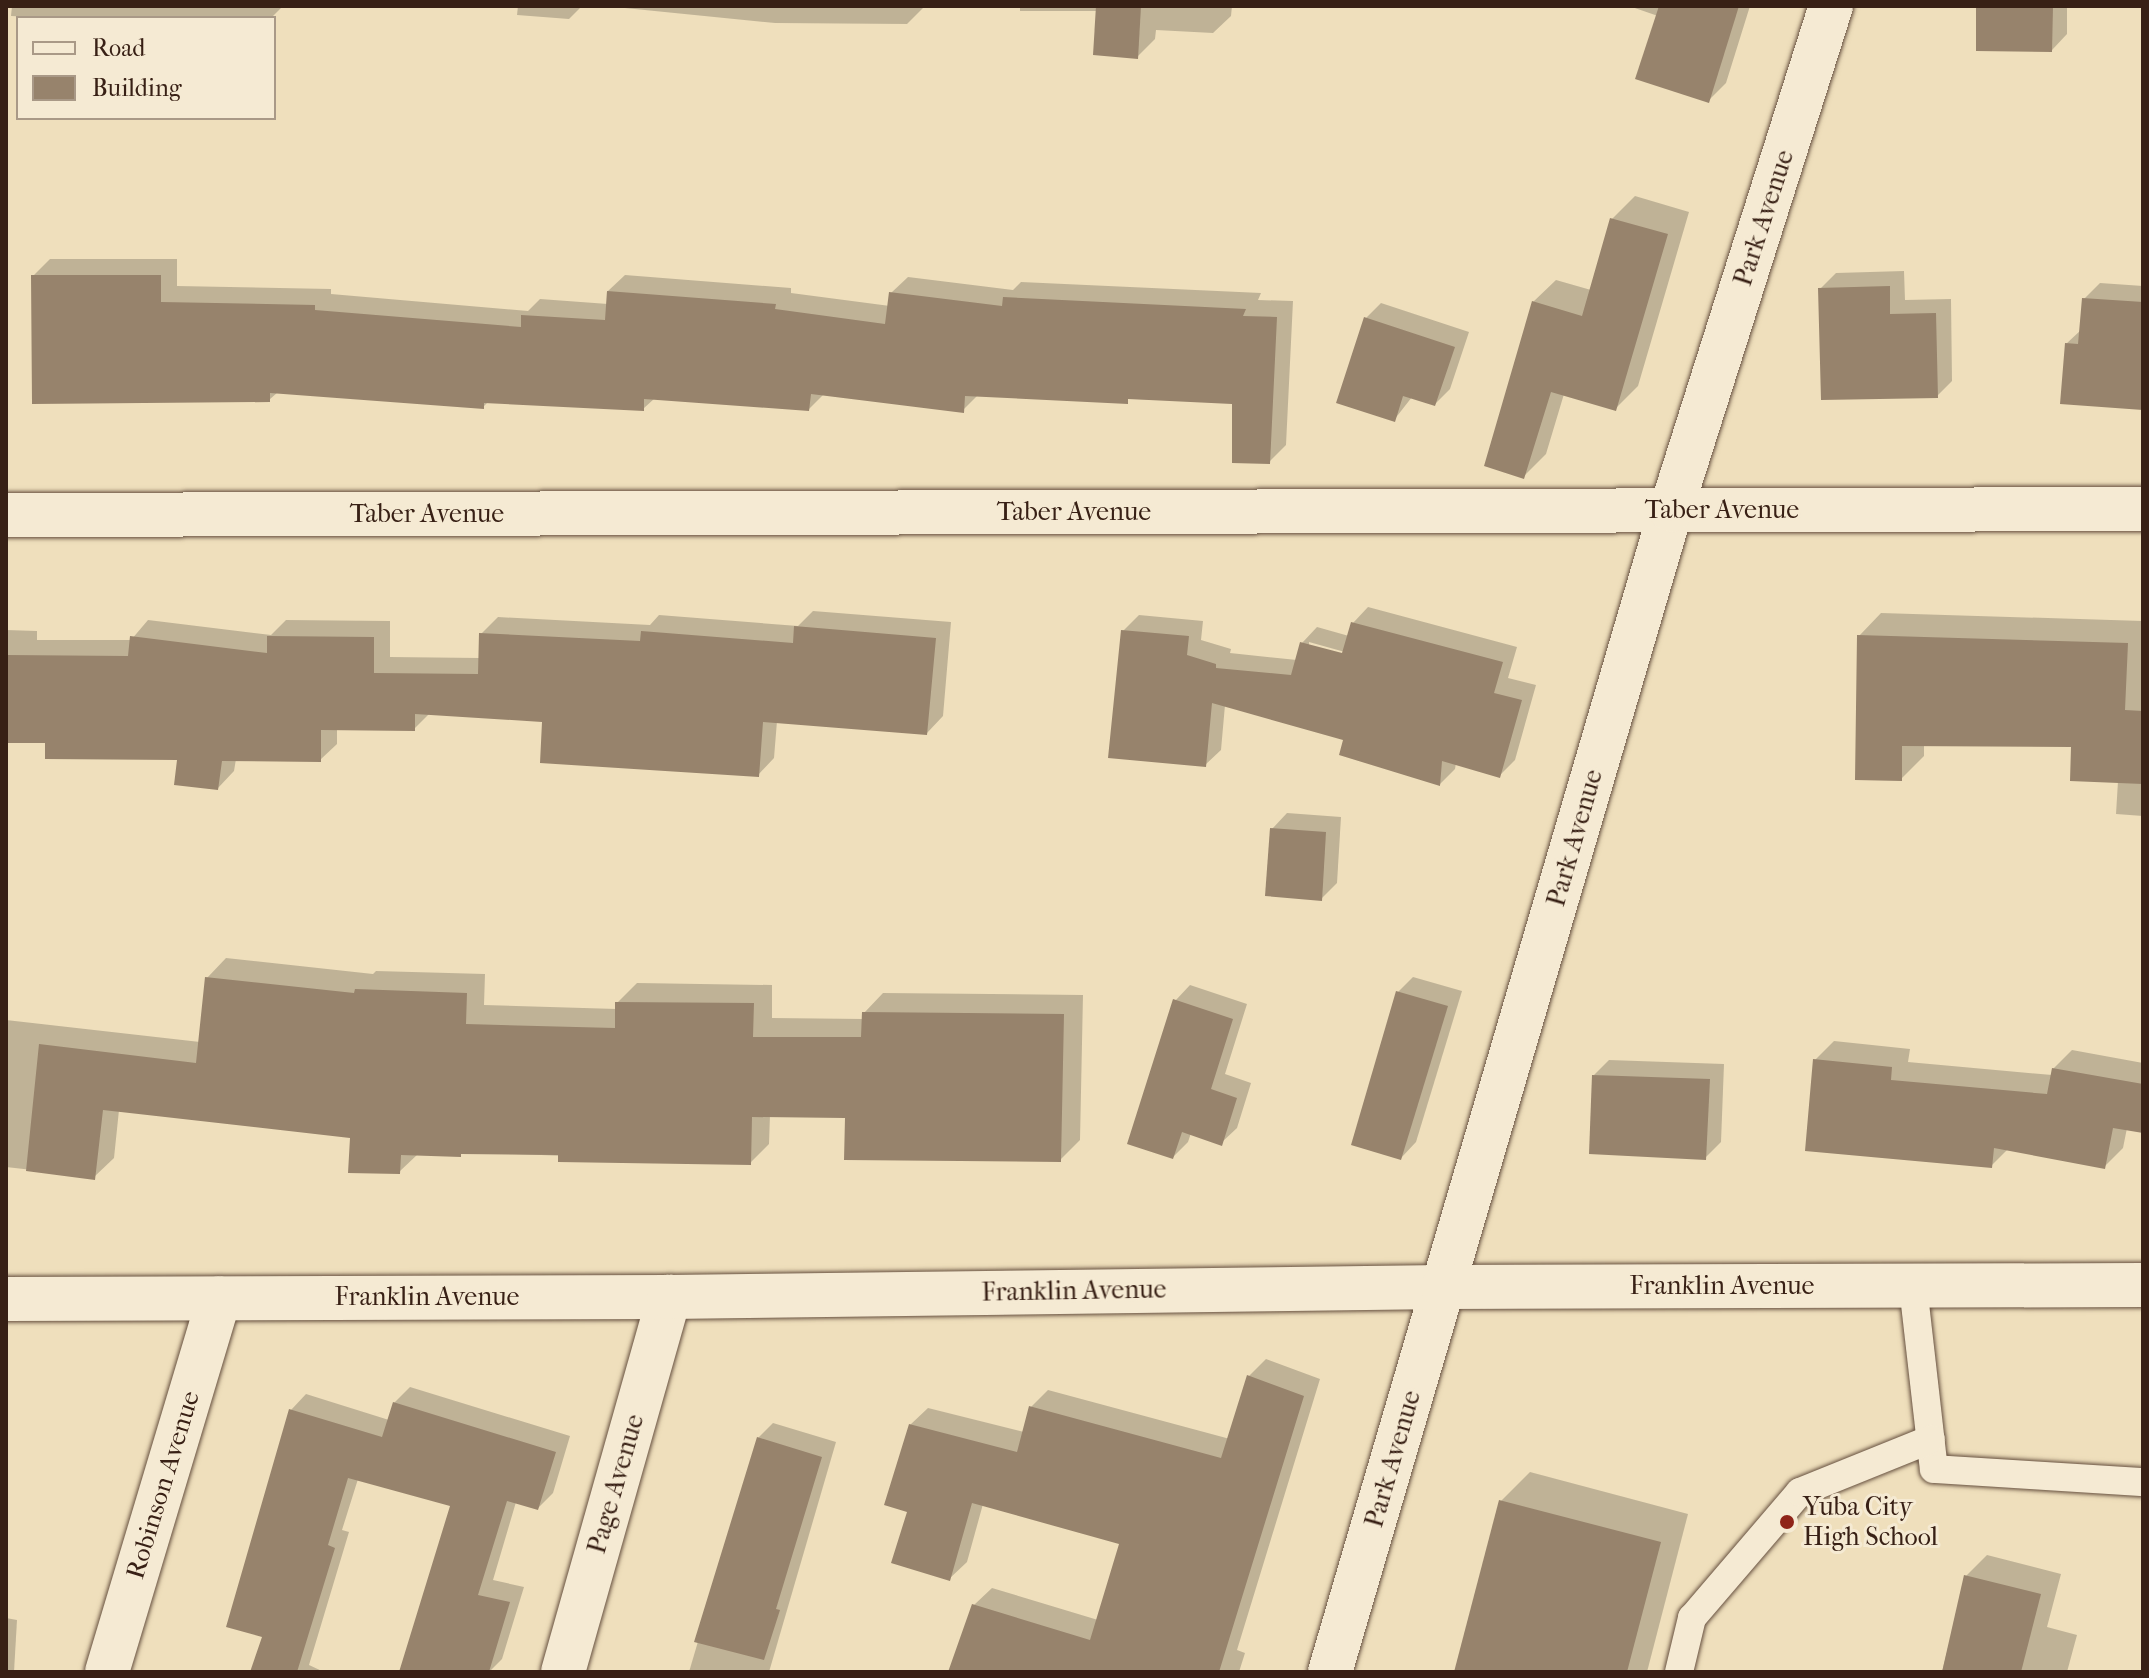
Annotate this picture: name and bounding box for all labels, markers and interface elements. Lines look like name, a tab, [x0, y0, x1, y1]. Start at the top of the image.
legend	[16, 16, 276, 120]
text: Road	[92, 34, 145, 62]
text: Building	[92, 74, 182, 102]
street label: Park Avenue	[1727, 146, 1801, 290]
street label: Taber Avenue	[1645, 494, 1799, 526]
street label: Taber Avenue	[997, 496, 1151, 528]
street label: Taber Avenue	[350, 498, 504, 530]
street label: Park Avenue	[1541, 766, 1609, 910]
street label: Franklin Avenue	[1630, 1270, 1814, 1302]
street label: Franklin Avenue	[981, 1274, 1167, 1308]
street label: Franklin Avenue	[335, 1281, 519, 1313]
street label: Robinson Avenue	[120, 1387, 206, 1583]
street label: Park Avenue	[1359, 1387, 1427, 1531]
street label: Page Avenue	[581, 1411, 651, 1557]
place label: Yuba City High School	[1803, 1491, 1938, 1552]
marker: Yuba City High School	[1778, 1513, 1796, 1531]

